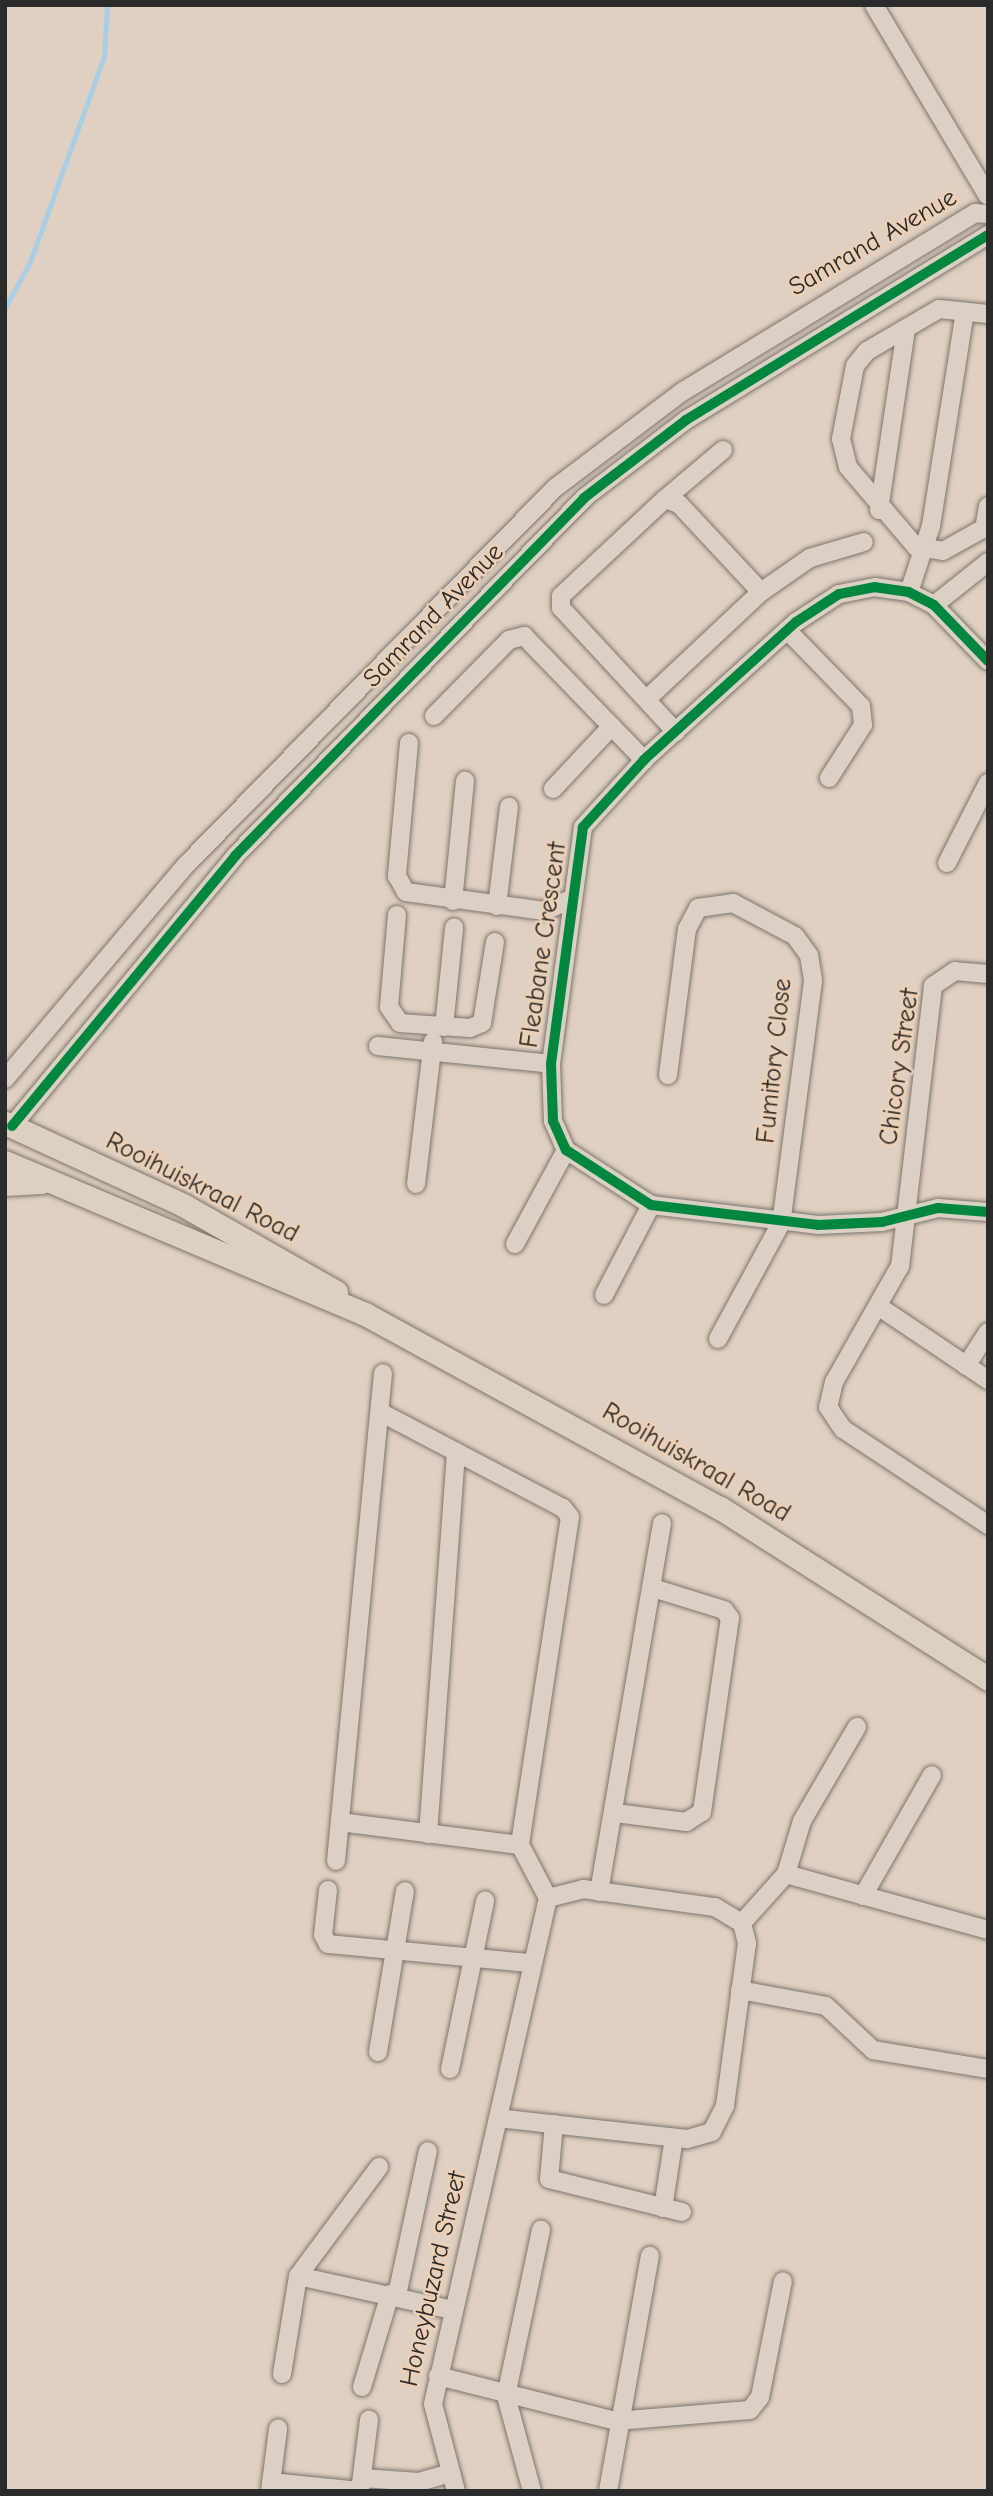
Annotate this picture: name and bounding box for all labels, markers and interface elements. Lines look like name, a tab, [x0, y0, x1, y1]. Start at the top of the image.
street label: Samrand Avenue	[784, 182, 962, 304]
street label: Samrand Avenue	[357, 537, 511, 695]
street label: Fleabane Crescent	[514, 840, 574, 1050]
street label: Fumitory Close	[751, 977, 799, 1145]
street label: Chicory Street	[874, 987, 926, 1147]
street label: Rooihuiskraal Road	[100, 1126, 304, 1250]
street label: Rooihuiskraal Road	[596, 1396, 796, 1530]
street label: Honeybuzard Street	[394, 2168, 474, 2390]

